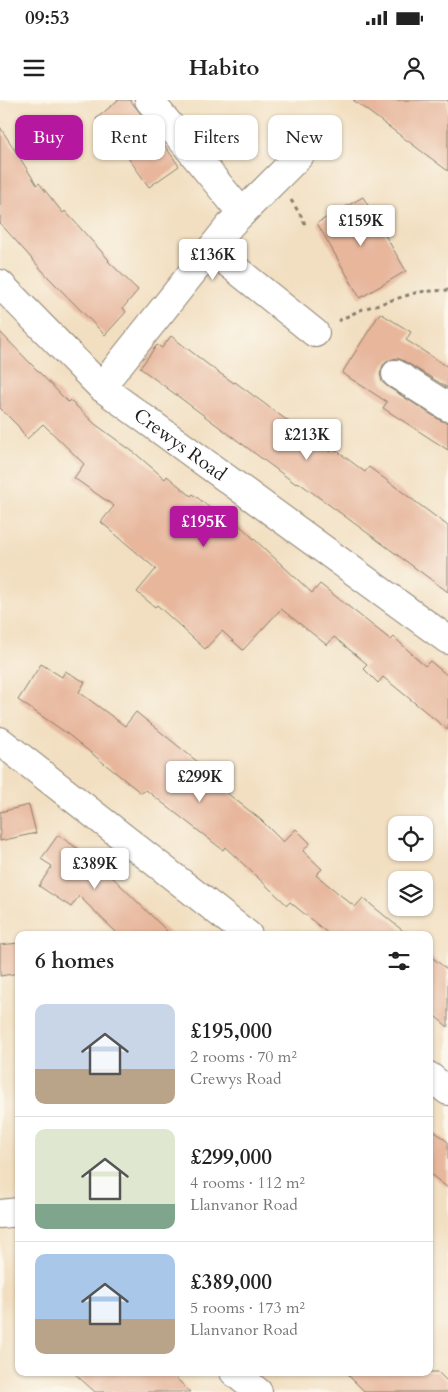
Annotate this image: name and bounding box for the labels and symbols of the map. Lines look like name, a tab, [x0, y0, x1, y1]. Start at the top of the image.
pin: £159K	[326, 204, 396, 247]
pin: £136K	[178, 238, 248, 281]
street label: Crewys Road	[128, 402, 232, 487]
pin: £213K	[272, 418, 342, 461]
pin: £195K	[169, 506, 239, 548]
pin: £299K	[165, 760, 235, 803]
pin: £389K	[60, 848, 130, 890]

